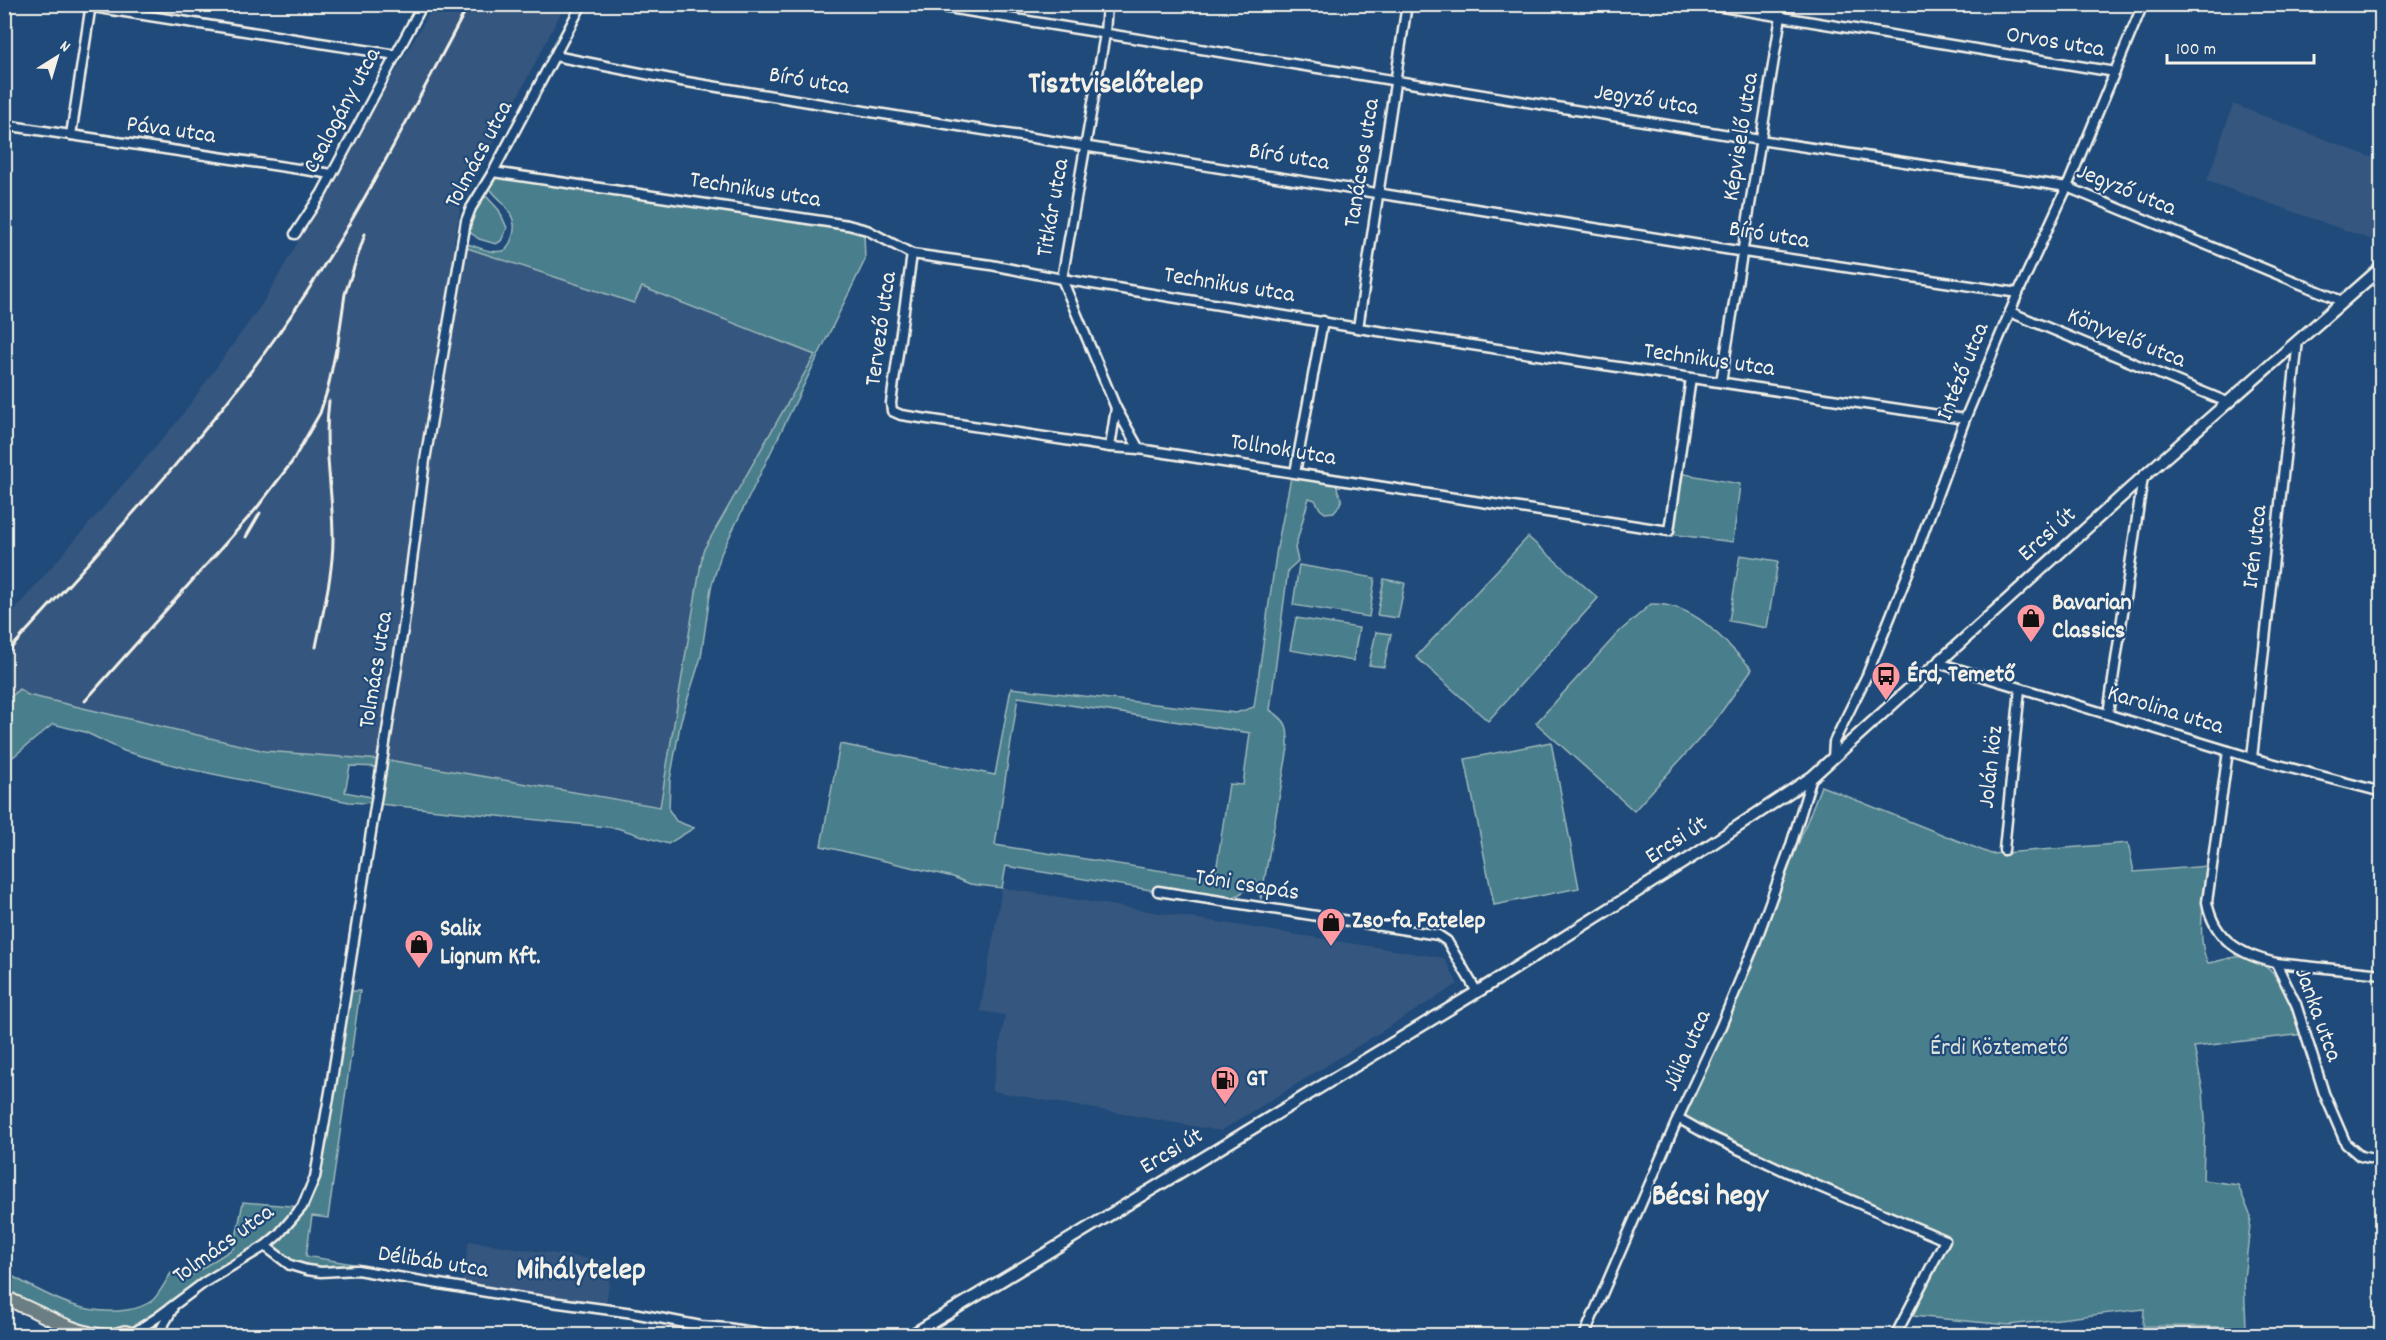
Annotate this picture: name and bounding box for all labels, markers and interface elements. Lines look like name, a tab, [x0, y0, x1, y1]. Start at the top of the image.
street label: Orvos utca	[2003, 18, 2107, 68]
north arrow	[27, 27, 87, 87]
scale bar	[2167, 27, 2314, 65]
text: N	[54, 35, 75, 59]
text: 100 m	[2176, 38, 2216, 63]
street label: Csalogány utca	[295, 41, 391, 180]
street label: Bíró utca	[766, 59, 852, 105]
district label: Tisztviselőtelep	[1028, 65, 1204, 108]
street label: Képviselő utca	[1715, 70, 1769, 204]
street label: Jegyző utca	[1592, 76, 1701, 126]
street label: Tolmács utca	[437, 94, 523, 215]
street label: Tanácsos utca	[1336, 95, 1390, 230]
street label: Páva utca	[124, 108, 219, 154]
street label: Bíró utca	[1246, 135, 1332, 181]
street label: Titkár utca	[1029, 155, 1079, 260]
street label: Jegyző utca	[2071, 156, 2182, 227]
street label: Technikus utca	[687, 164, 824, 218]
street label: Bíró utca	[1726, 213, 1812, 259]
street label: Technikus utca	[1161, 259, 1298, 313]
street label: Tervező utca	[857, 269, 907, 388]
street label: Könyvelő utca	[2062, 300, 2191, 378]
street label: Intéző utca	[1929, 317, 1999, 426]
street label: Technikus utca	[1641, 335, 1778, 387]
street label: Tollnok utca	[1228, 426, 1339, 476]
street label: Ercsi út	[2011, 499, 2085, 571]
street label: Irén utca	[2235, 503, 2277, 590]
place label: Bavarian Classics	[2052, 587, 2132, 649]
shop icon: Bavarian Classics	[2015, 602, 2047, 644]
street label: Tolmács utca	[351, 609, 403, 731]
place label: Érd, Temető	[1907, 659, 2016, 693]
bus stop icon: Érd, Temető	[1870, 660, 1902, 702]
street label: Karolina utca	[2103, 677, 2228, 745]
street label: Jolán köz	[1971, 724, 2013, 810]
street label: Ercsi út	[1639, 808, 1715, 874]
street label: Tóni csapás	[1192, 861, 1302, 911]
place label: Zso-fa Fatelep	[1352, 905, 1486, 939]
shop icon: Zso-fa Fatelep	[1315, 906, 1347, 948]
place label: Salix Lignum Kft.	[440, 913, 541, 975]
shop icon: Salix Lignum Kft.	[403, 928, 435, 970]
street label: Janka utca	[2284, 963, 2350, 1067]
street label: Júlia utca	[1655, 1004, 1721, 1097]
park label: Érdi Köztemető	[1930, 1032, 2068, 1066]
place label: GT	[1246, 1063, 1268, 1097]
fuel station icon: GT	[1209, 1064, 1241, 1106]
street label: Ercsi út	[1134, 1120, 1210, 1184]
district label: Bécsi hegy	[1652, 1177, 1770, 1220]
street label: Tolmács utca	[166, 1196, 282, 1293]
street label: Délibáb utca	[375, 1238, 491, 1289]
district label: Mihálytelep	[516, 1251, 646, 1294]

